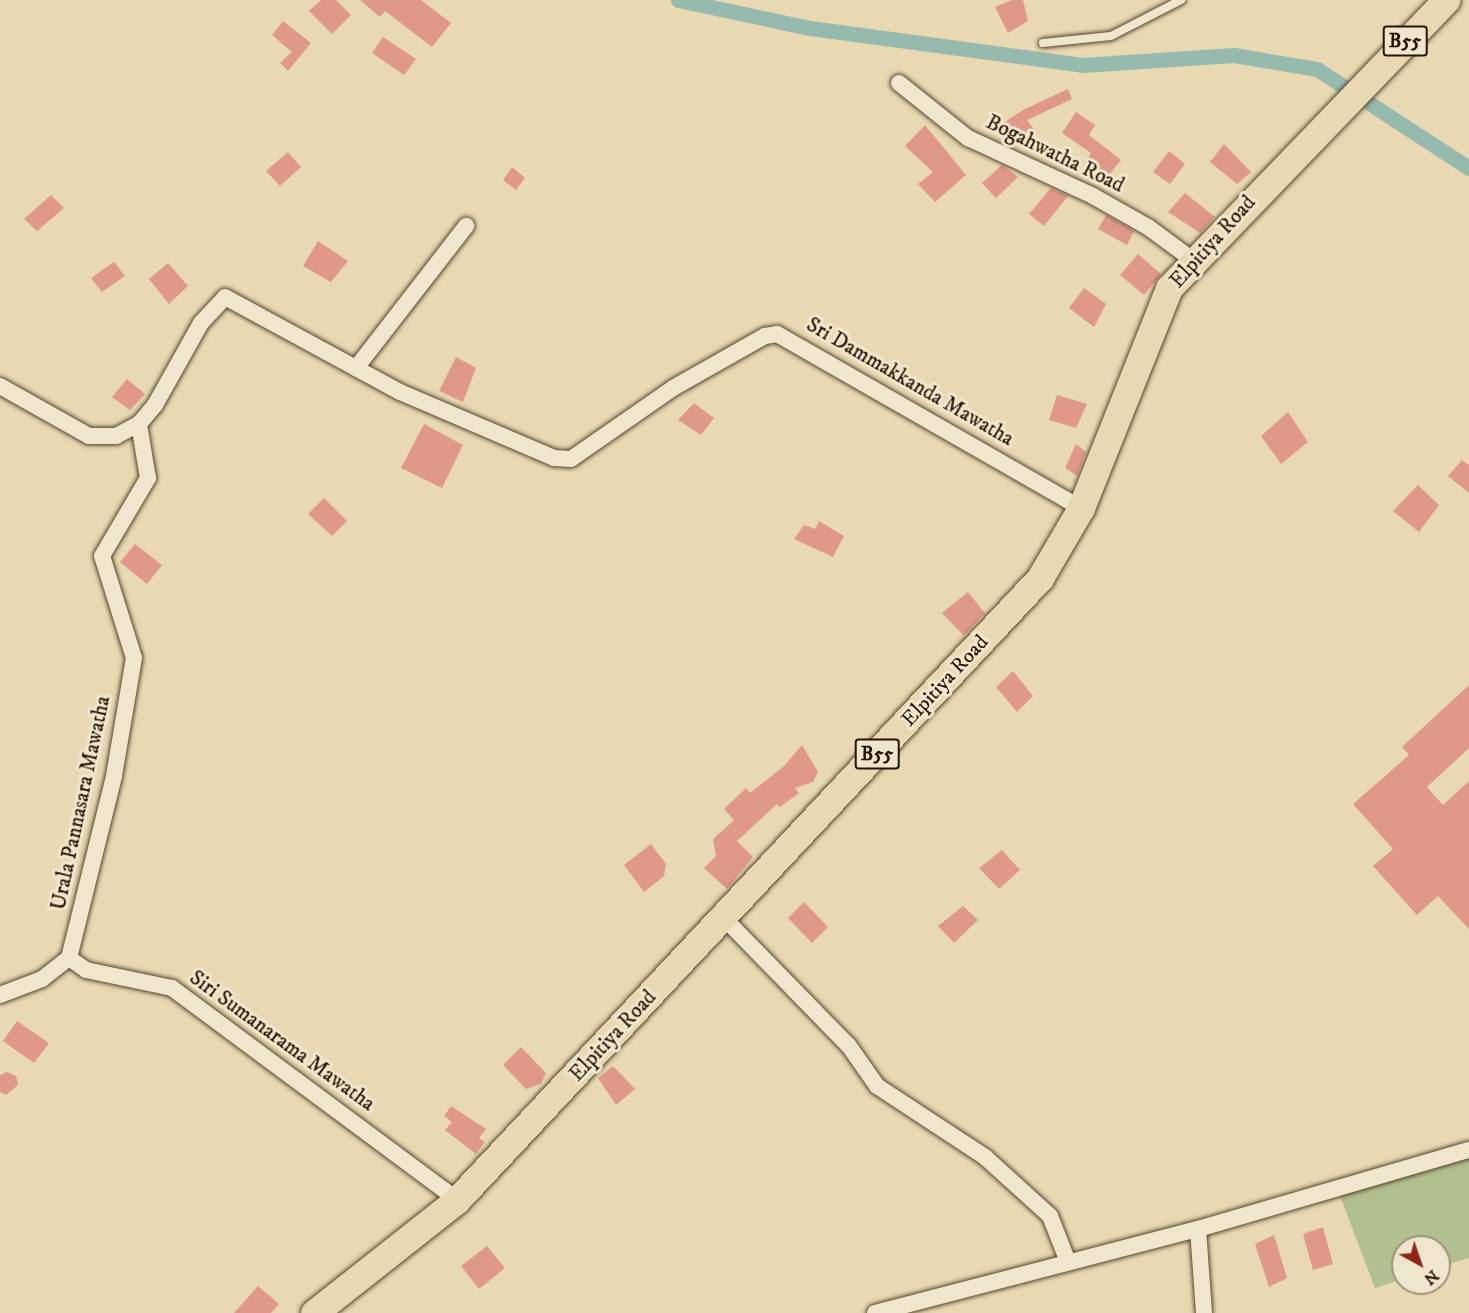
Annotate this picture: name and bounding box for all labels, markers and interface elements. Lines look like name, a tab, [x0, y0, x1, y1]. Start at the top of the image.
road number: B55	[1382, 24, 1428, 58]
street label: Bogahwatha Road	[982, 110, 1128, 198]
street label: Elpitiya Road	[1165, 190, 1261, 294]
street label: Sri Dammakkanda Mawatha	[802, 312, 1018, 452]
street label: Elpitiya Road	[896, 630, 994, 732]
street label: Urala Pannasara Mawatha	[46, 694, 116, 912]
road number: B55	[854, 737, 900, 771]
street label: Siri Sumanarama Mawatha	[184, 965, 380, 1117]
street label: Elpitiya Road	[564, 985, 662, 1087]
north arrow	[1391, 1235, 1451, 1295]
text: N	[1420, 1265, 1443, 1289]

